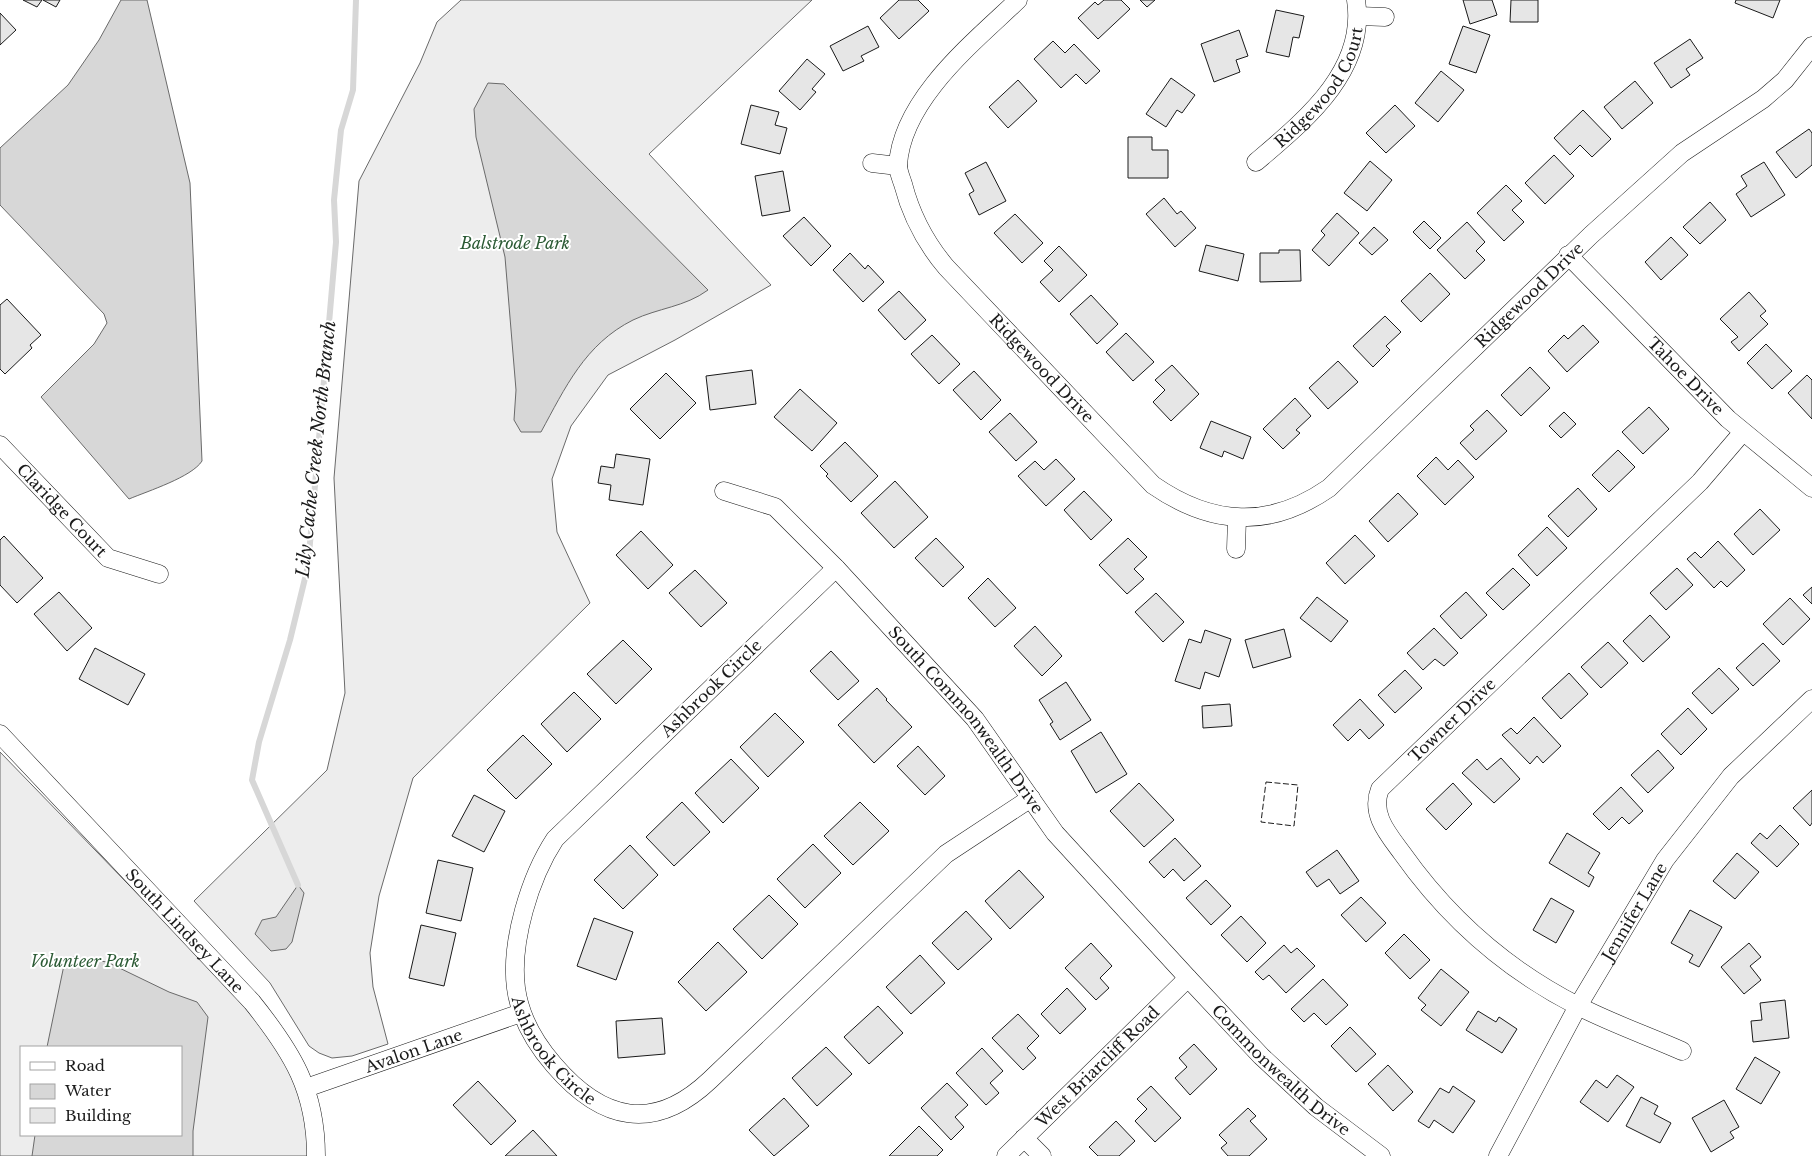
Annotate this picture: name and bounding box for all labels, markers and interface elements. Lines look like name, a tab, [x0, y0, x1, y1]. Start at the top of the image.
street label: Ridgewood Court	[1270, 26, 1367, 152]
park label: Balstrode Park	[459, 233, 570, 253]
street label: Ridgewood Drive	[1471, 238, 1587, 352]
street label: Ridgewood Drive	[985, 309, 1098, 427]
water label: Lily Cache Creek North Branch	[291, 319, 340, 580]
street label: Tahoe Drive	[1644, 333, 1728, 419]
street label: Claridge Court	[13, 459, 112, 561]
street label: South Commonwealth Drive	[884, 622, 1048, 817]
street label: Ashbrook Circle	[656, 635, 766, 742]
street label: Towner Drive	[1405, 674, 1500, 766]
street label: Jennifer Lane	[1596, 859, 1671, 966]
street label: South Lindsey Lane	[122, 864, 248, 997]
park label: Volunteer Park	[30, 951, 140, 971]
street label: Ashbrook Circle	[507, 993, 600, 1109]
street label: Commonwealth Drive	[1208, 1000, 1354, 1139]
street label: West Briarcliff Road	[1031, 1002, 1163, 1132]
street label: Avalon Lane	[361, 1024, 465, 1077]
legend	[20, 1046, 182, 1136]
text: Road	[65, 1056, 105, 1075]
text: Water	[64, 1081, 112, 1100]
text: Building	[65, 1106, 132, 1125]

